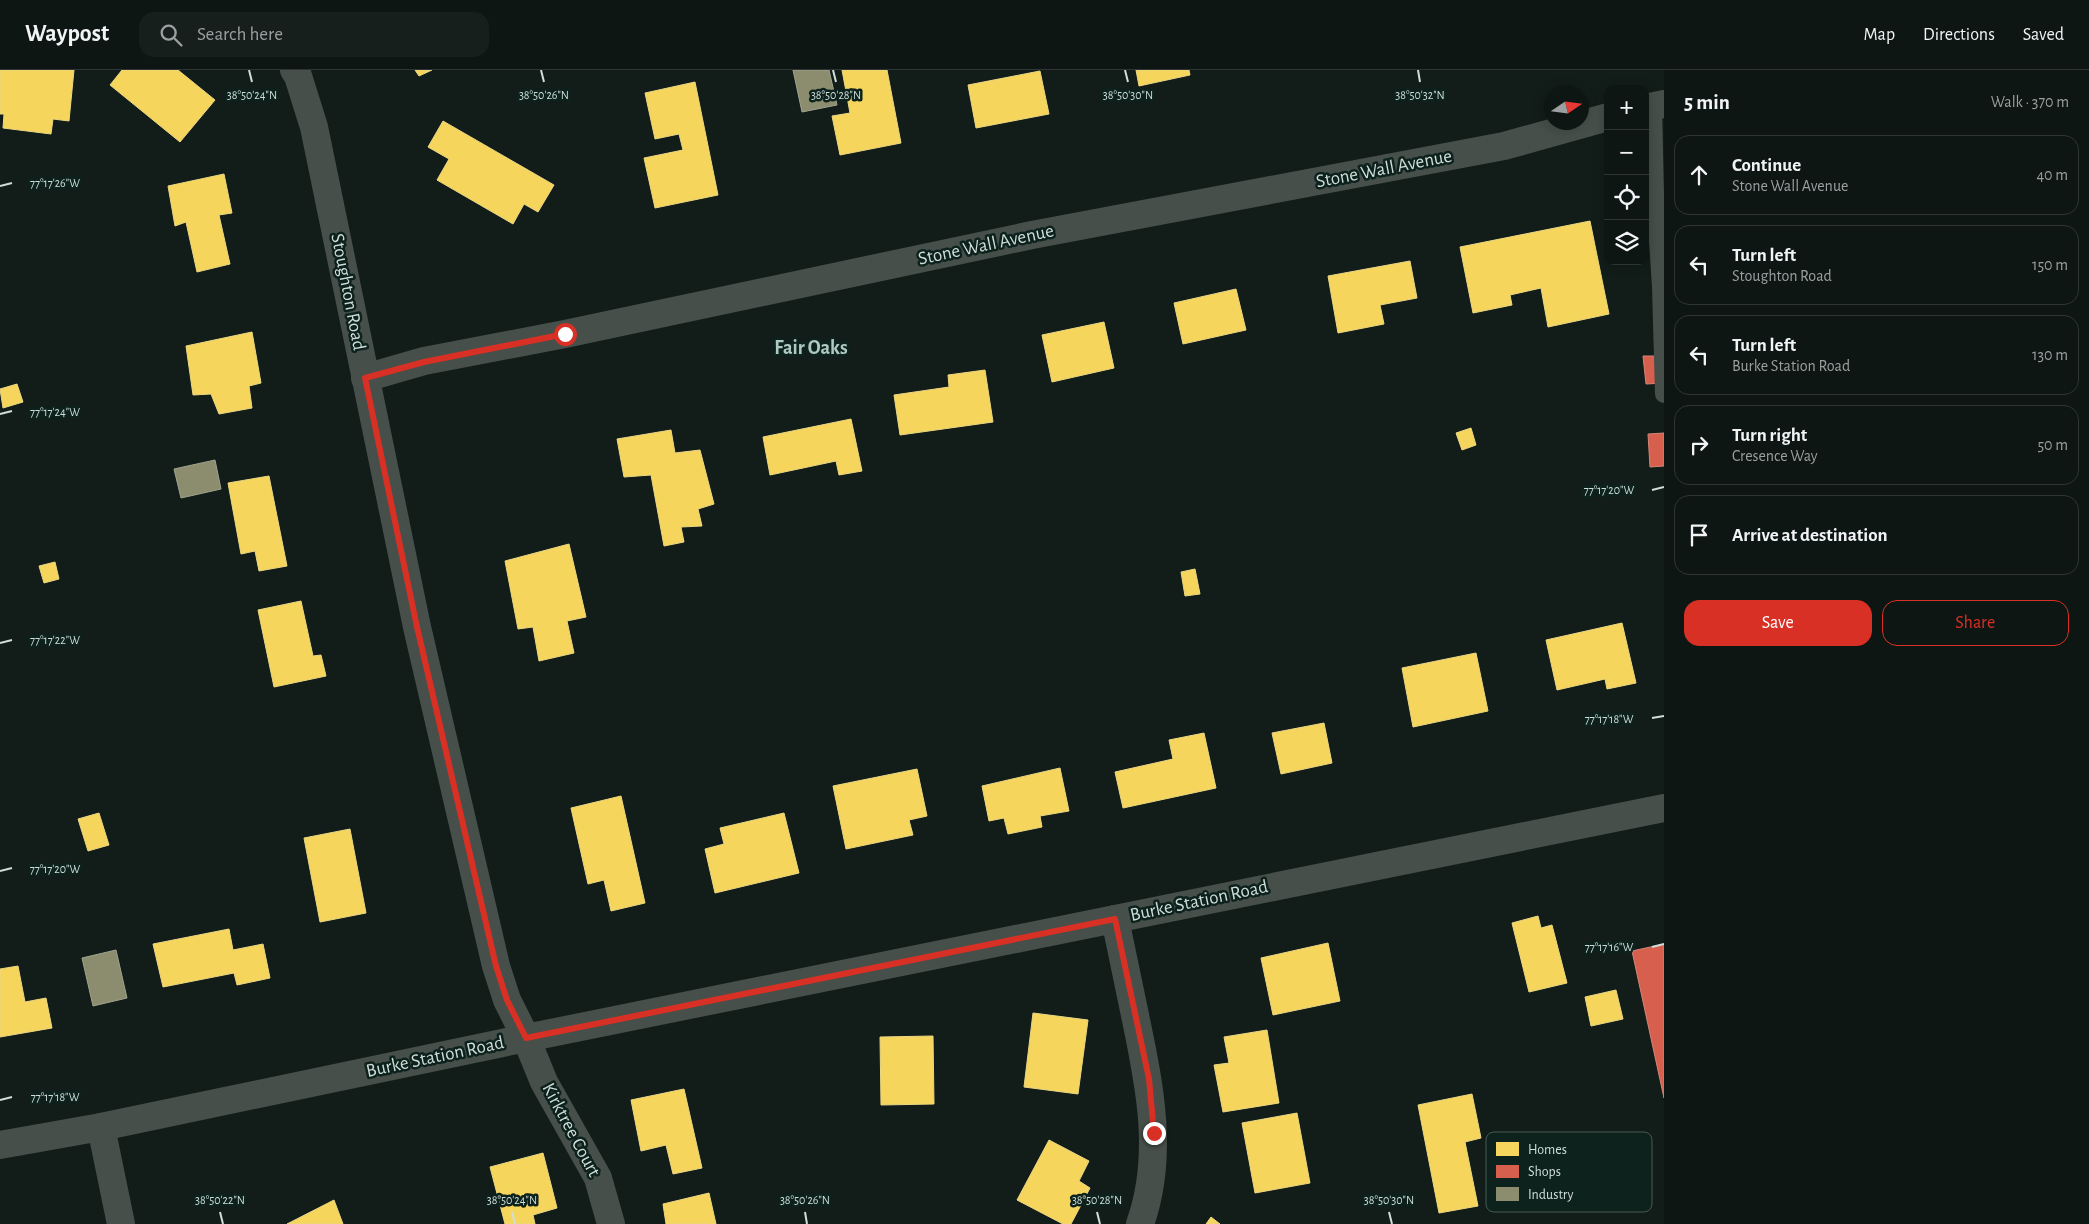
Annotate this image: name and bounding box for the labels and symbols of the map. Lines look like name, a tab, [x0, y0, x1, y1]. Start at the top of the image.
north arrow	[1544, 85, 1589, 130]
text: 38°50'24"N	[227, 89, 277, 101]
text: 38°50'26"N	[519, 89, 569, 101]
text: 38°50'28"N	[811, 89, 861, 101]
text: 38°50'30"N	[1103, 89, 1153, 101]
text: 38°50'32"N	[1395, 89, 1445, 101]
street label: Stone Wall Avenue	[1314, 146, 1454, 192]
text: 77°17'26"W	[30, 177, 80, 189]
street label: Stone Wall Avenue	[916, 221, 1056, 269]
street label: Stoughton Road	[327, 232, 369, 352]
route start	[554, 323, 577, 346]
district label: Fair Oaks	[774, 338, 848, 358]
text: 77°17'24"W	[30, 406, 80, 418]
text: 77°17'20"W	[1584, 484, 1635, 496]
text: 77°17'22"W	[30, 634, 80, 646]
text: 77°17'18"W	[1585, 713, 1634, 725]
text: 77°17'20"W	[30, 863, 81, 875]
street label: Burke Station Road	[1128, 877, 1270, 925]
text: 77°17'16"W	[1585, 941, 1634, 953]
street label: Burke Station Road	[364, 1033, 506, 1081]
street label: Kirktree Court	[538, 1080, 604, 1180]
text: 77°17'18"W	[31, 1091, 80, 1103]
route end	[1143, 1122, 1166, 1145]
legend	[1486, 1132, 1652, 1212]
text: Homes	[1528, 1143, 1567, 1157]
text: Shops	[1528, 1165, 1561, 1179]
text: Industry	[1528, 1188, 1574, 1202]
text: 38°50'22"N	[195, 1194, 245, 1206]
text: 38°50'24"N	[487, 1194, 537, 1206]
text: 38°50'26"N	[780, 1194, 830, 1206]
text: 38°50'28"N	[1072, 1194, 1122, 1206]
text: 38°50'30"N	[1364, 1194, 1414, 1206]

